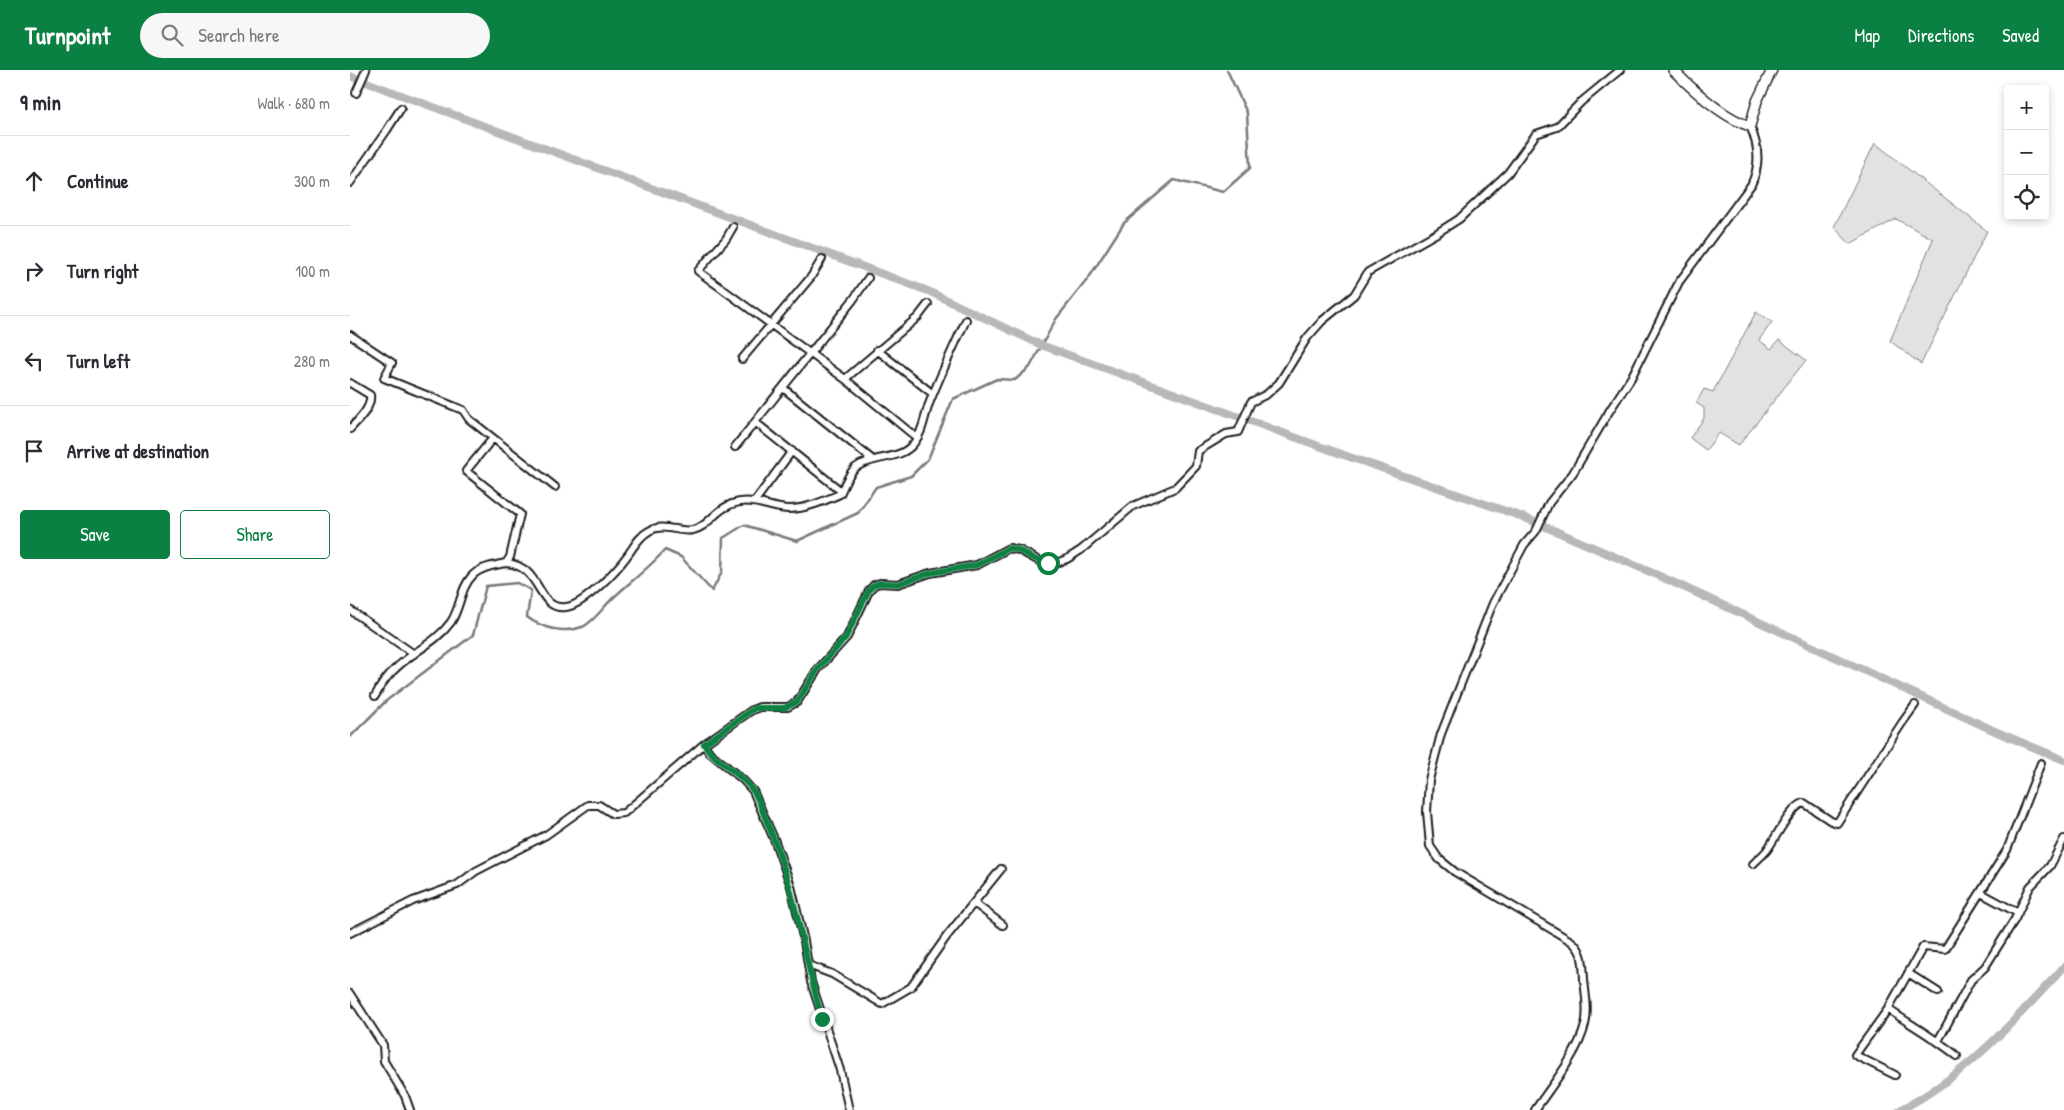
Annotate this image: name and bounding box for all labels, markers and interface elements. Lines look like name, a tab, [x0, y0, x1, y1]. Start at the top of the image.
search box	[140, 13, 490, 58]
text: Turnpoint	[25, 19, 110, 51]
icon: search	[158, 21, 186, 49]
text: Search here	[198, 22, 280, 48]
text: Map	[1855, 23, 1880, 48]
text: Directions	[1908, 23, 1974, 48]
text: Saved	[2002, 23, 2039, 48]
map controls	[2004, 85, 2049, 220]
button: +	[2004, 85, 2049, 130]
text: 9 min	[20, 88, 61, 117]
text: Walk · 680 m	[257, 92, 330, 114]
button: −	[2004, 130, 2049, 175]
icon: ahead	[20, 167, 48, 195]
text: Continue	[67, 168, 128, 194]
text: 300 m	[294, 170, 330, 192]
button: locate	[2004, 175, 2049, 220]
icon: right	[20, 257, 48, 285]
text: Turn right	[67, 258, 138, 284]
text: 100 m	[295, 260, 330, 282]
icon: left	[20, 347, 48, 375]
text: Turn left	[67, 348, 130, 374]
text: 280 m	[294, 350, 330, 372]
icon: arrive	[20, 437, 48, 465]
text: Arrive at destination	[67, 438, 209, 464]
button: Save	[20, 510, 170, 559]
button: Share	[180, 510, 330, 559]
route start	[1037, 552, 1060, 575]
route end	[811, 1008, 834, 1031]

